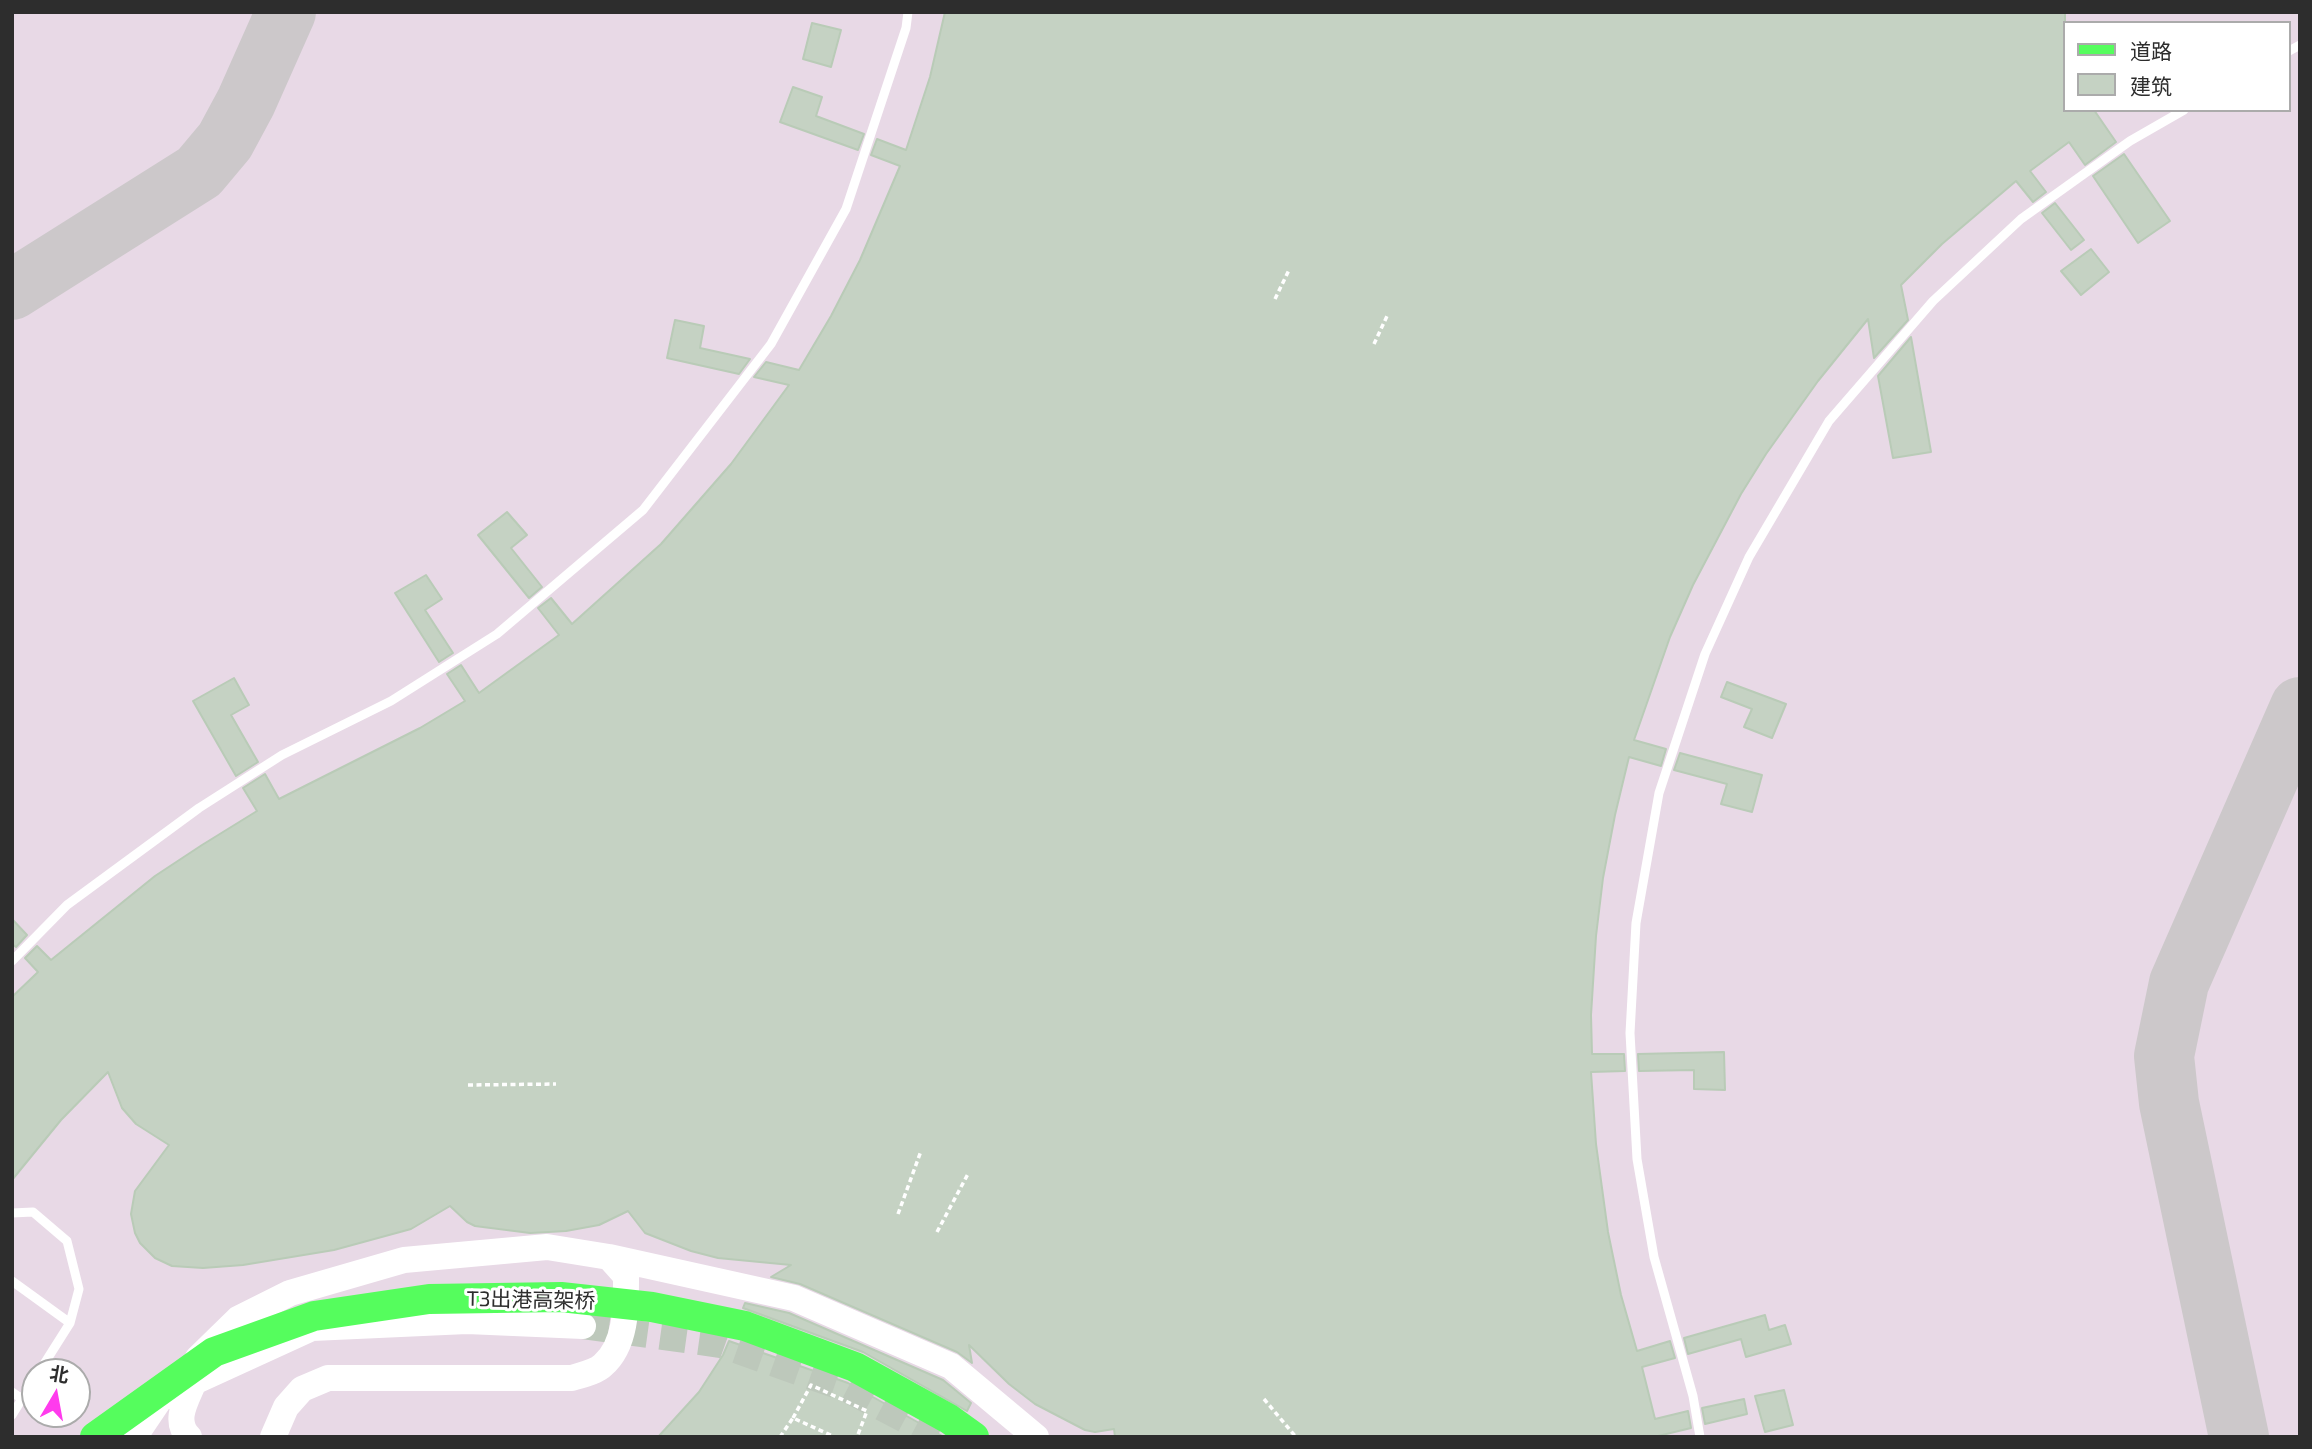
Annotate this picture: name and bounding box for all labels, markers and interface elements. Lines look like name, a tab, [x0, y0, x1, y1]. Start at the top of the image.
legend	[2064, 21, 2291, 112]
text: 道路	[2130, 38, 2172, 63]
text: 建筑	[2130, 73, 2172, 98]
street label: T3出港高架桥	[466, 1286, 596, 1314]
north arrow	[21, 1358, 91, 1428]
text: 北	[48, 1361, 71, 1387]

